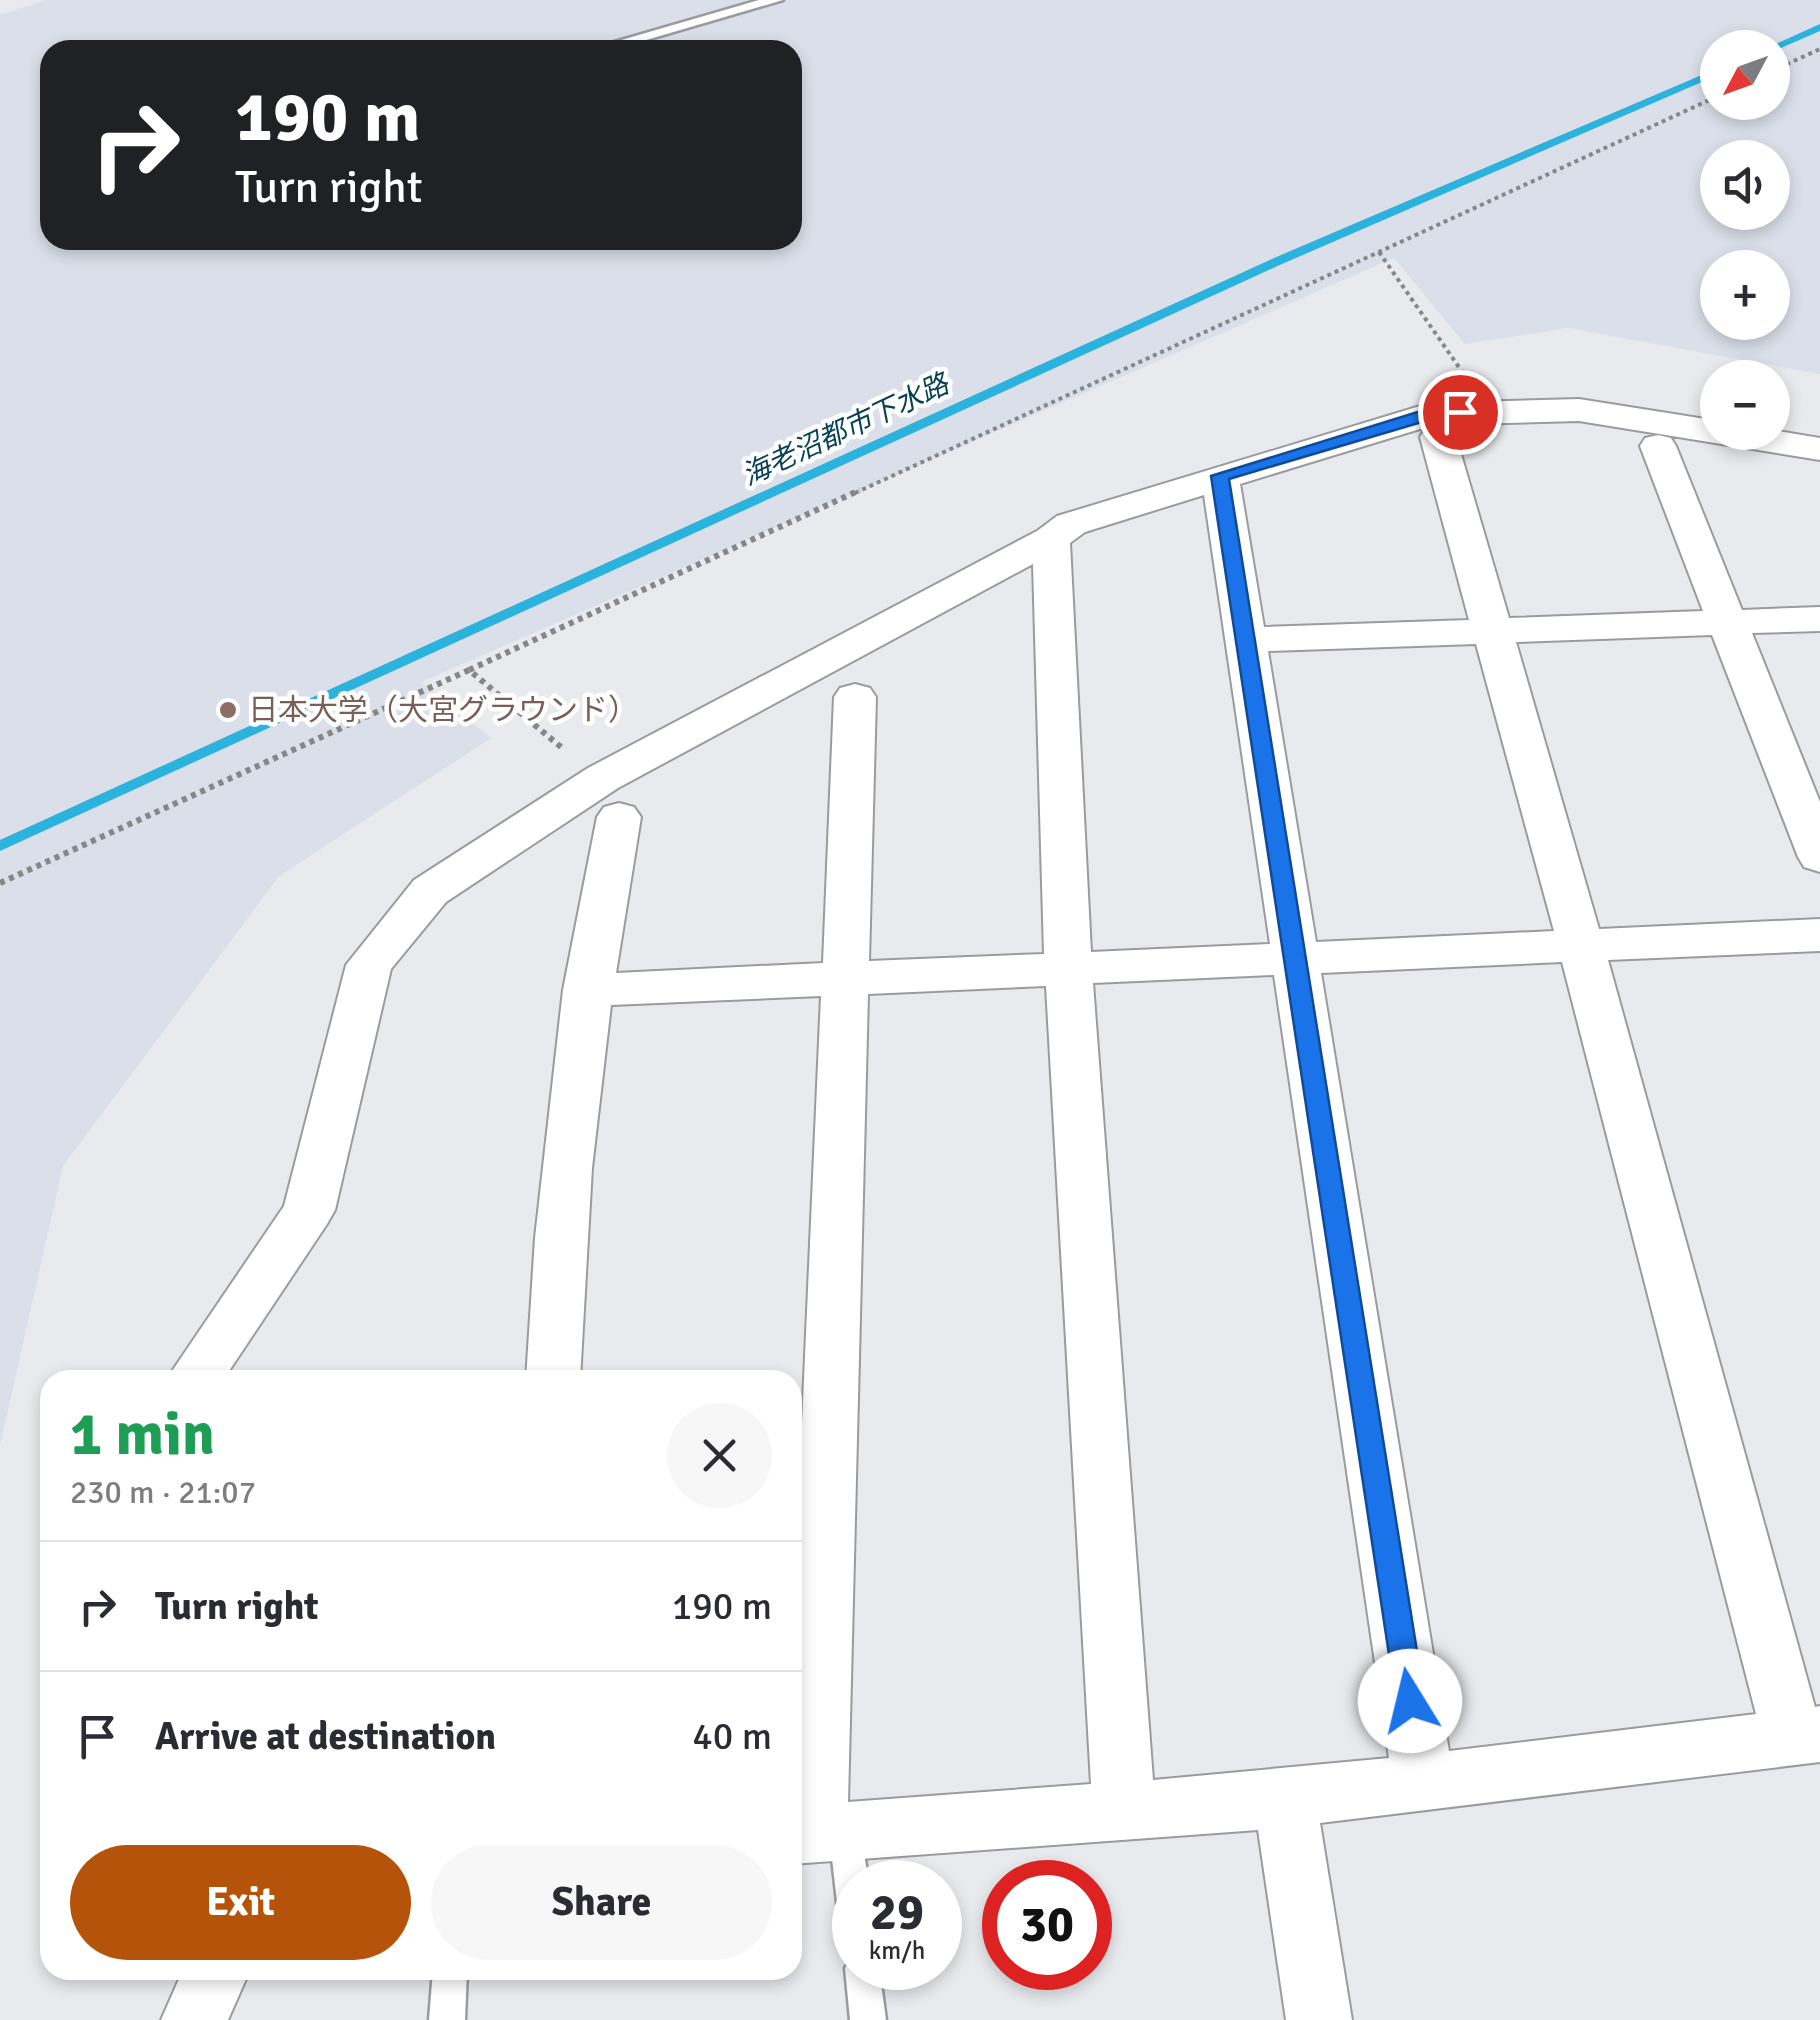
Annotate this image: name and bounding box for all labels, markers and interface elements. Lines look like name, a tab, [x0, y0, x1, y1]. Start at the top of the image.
north arrow	[1700, 30, 1790, 120]
map controls	[1700, 30, 1790, 450]
text: 190 m	[235, 74, 420, 160]
icon: right	[70, 80, 200, 210]
button: sound	[1700, 140, 1790, 230]
text: Turn right	[235, 160, 423, 215]
button: +	[1700, 250, 1790, 340]
button: −	[1700, 360, 1790, 450]
water label: 海老沼都市下水路	[737, 366, 956, 493]
pin	[1418, 370, 1503, 455]
icon: arrive	[1433, 385, 1488, 440]
place label: 日本大学（大宮グラウンド）	[248, 692, 638, 729]
marker: 日本大学（大宮グラウンド）	[217, 699, 239, 721]
text: 1 min	[70, 1398, 215, 1472]
button: close	[667, 1403, 772, 1508]
text: 230 m · 21:07	[70, 1473, 256, 1512]
icon: right	[70, 1579, 125, 1634]
text: Turn right	[155, 1583, 319, 1630]
text: 190 m	[672, 1583, 772, 1630]
position arrow	[1358, 1649, 1462, 1753]
icon: arrive	[70, 1709, 125, 1764]
text: Arrive at destination	[155, 1713, 496, 1760]
text: 40 m	[692, 1713, 772, 1760]
button: Exit	[70, 1845, 411, 1960]
button: Share	[431, 1845, 772, 1960]
speed limit sign: 30	[982, 1860, 1112, 1990]
text: 29	[870, 1882, 924, 1944]
text: km/h	[869, 1935, 925, 1966]

